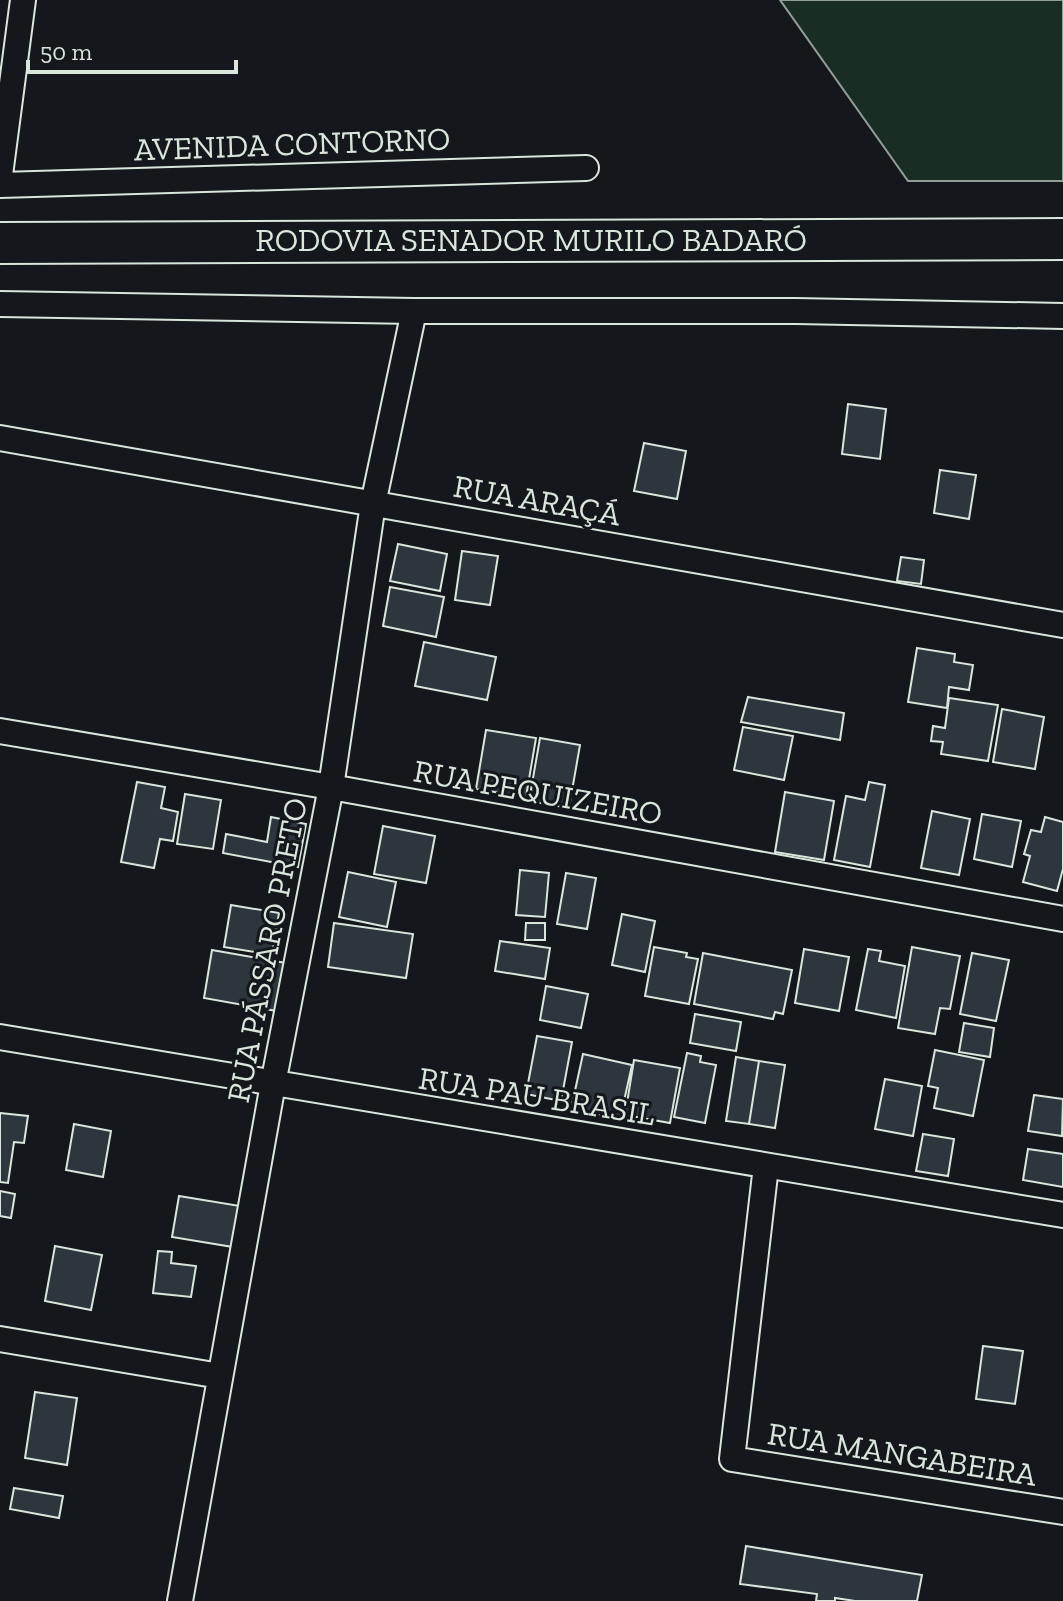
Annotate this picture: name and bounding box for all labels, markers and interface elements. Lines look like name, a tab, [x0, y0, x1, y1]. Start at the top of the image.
scale bar	[28, 24, 236, 74]
text: 50 m	[40, 37, 93, 66]
street label: AVENIDA CONTORNO	[133, 119, 451, 169]
street label: RODOVIA SENADOR MURILO BADARÓ	[255, 221, 807, 259]
street label: RUA ARAÇÁ	[451, 467, 624, 533]
street label: RUA PEQUIZEIRO	[411, 751, 665, 833]
street label: RUA PÁSSARO PRETO	[219, 795, 315, 1105]
street label: RUA PAU BRASIL	[416, 1059, 658, 1133]
street label: RUA MANGABEIRA	[765, 1414, 1039, 1494]

